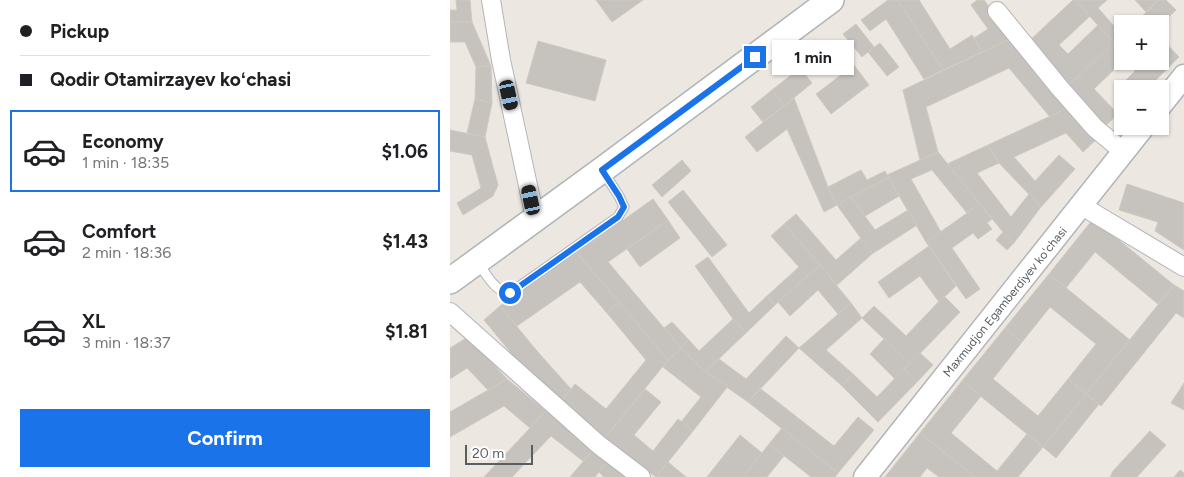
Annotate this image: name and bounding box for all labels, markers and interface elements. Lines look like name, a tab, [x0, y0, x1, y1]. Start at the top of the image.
map controls	[1114, 15, 1169, 135]
button: +	[1114, 15, 1169, 70]
text: Pickup	[50, 20, 109, 43]
callout: 1 min	[772, 40, 855, 74]
route end	[744, 46, 766, 68]
text: 1 min	[794, 48, 832, 67]
text: Qodir Otamirzayev koʻchasi	[50, 68, 291, 91]
car	[498, 79, 519, 111]
button: −	[1114, 80, 1169, 135]
icon: car	[22, 129, 67, 174]
text: Economy	[82, 130, 164, 153]
text: $1.06	[381, 140, 428, 163]
text: 1 min · 18:35	[82, 153, 169, 172]
car	[520, 184, 541, 216]
icon: car	[22, 219, 67, 264]
text: Comfort	[82, 220, 157, 243]
street label: Maxmudjon Egamberdiyev koʻchasi	[940, 224, 1070, 380]
text: $1.43	[382, 230, 428, 253]
text: 2 min · 18:36	[82, 243, 171, 262]
route start	[499, 282, 521, 304]
icon: car	[22, 309, 67, 354]
text: XL	[82, 310, 105, 333]
text: $1.81	[385, 320, 428, 343]
text: 3 min · 18:37	[82, 333, 171, 352]
button: Confirm	[20, 409, 430, 467]
scale bar	[465, 442, 532, 465]
text: 20 m	[472, 445, 504, 462]

